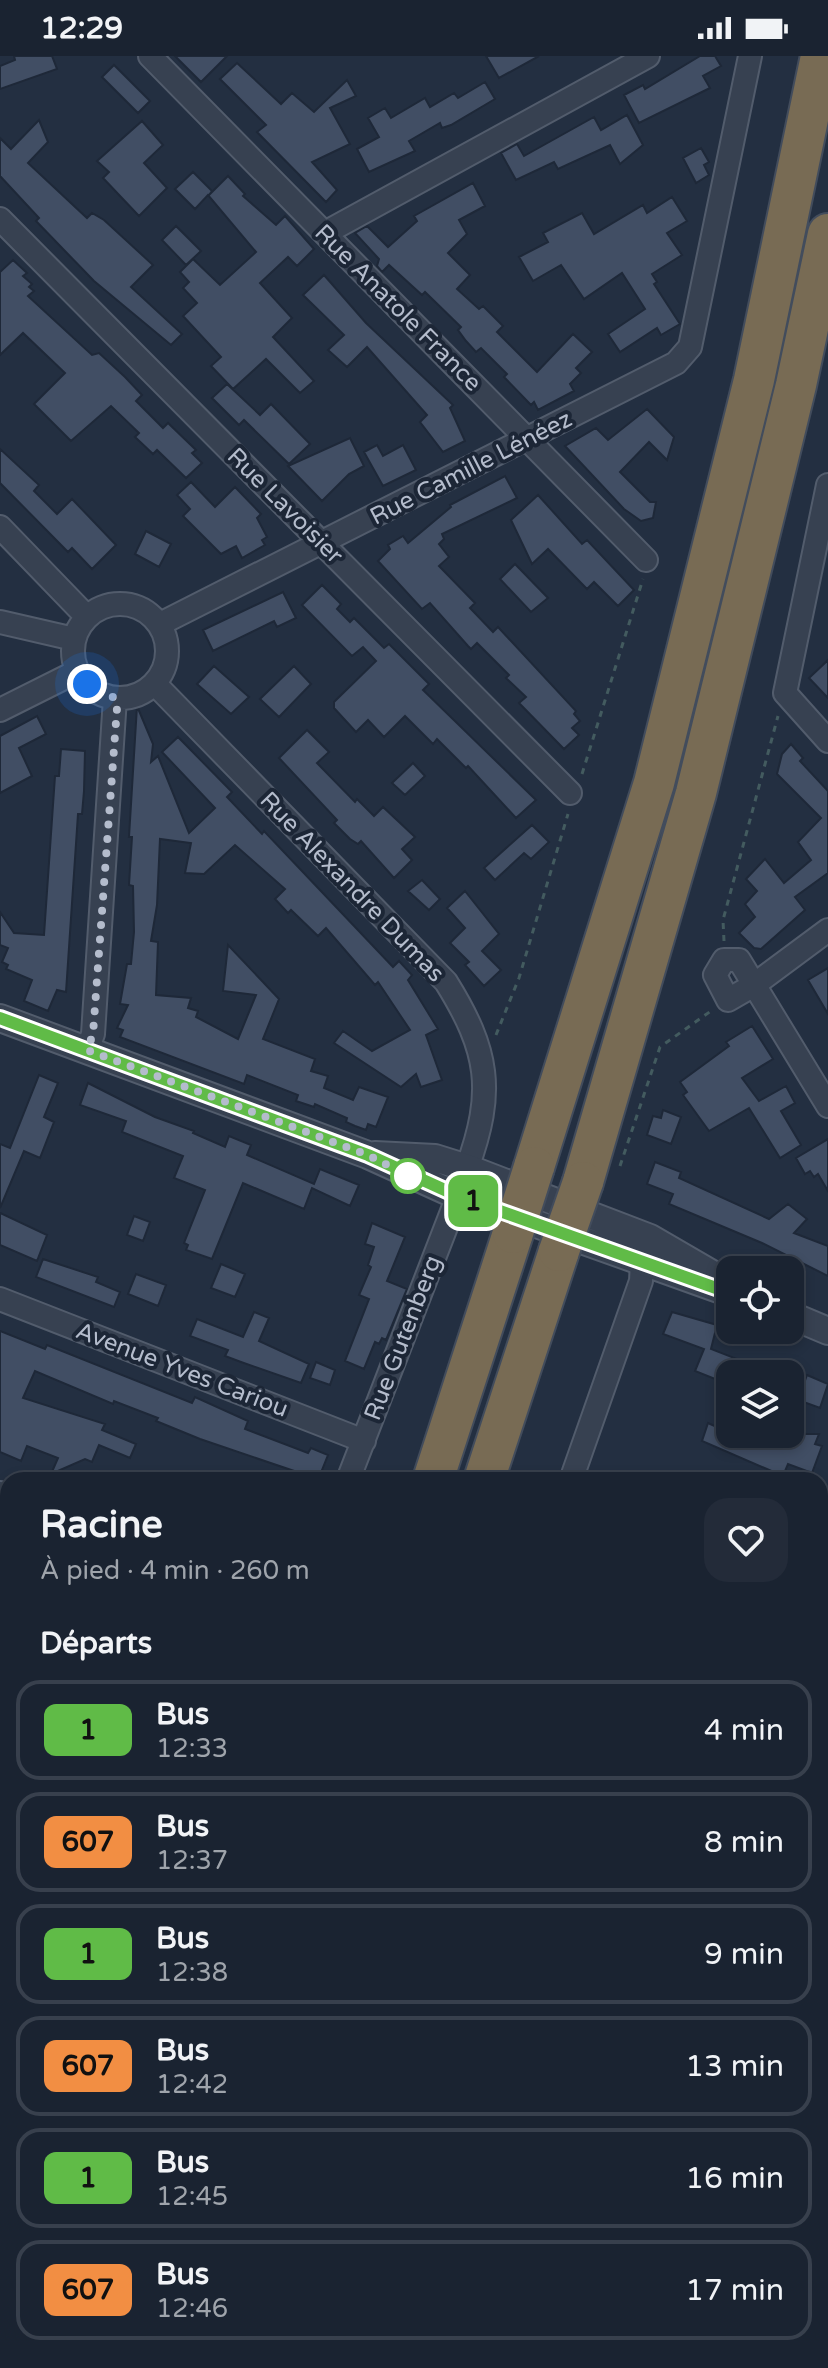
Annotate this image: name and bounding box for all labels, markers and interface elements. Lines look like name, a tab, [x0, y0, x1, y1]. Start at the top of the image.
text: 12:29	[40, 10, 123, 47]
street label: Rue Anatole France	[309, 219, 487, 397]
street label: Rue Camille Lénéez	[365, 405, 577, 531]
street label: Rue Lavoisier	[221, 442, 350, 571]
your location	[67, 664, 107, 704]
street label: Rue Alexandre Dumas	[254, 786, 450, 988]
unlabelled marker	[391, 1159, 425, 1193]
line badge: 1	[447, 1175, 499, 1227]
text: 1	[464, 1184, 482, 1218]
street label: Rue Gutenberg	[358, 1251, 448, 1425]
map controls	[716, 1256, 804, 1448]
button: locate	[716, 1256, 804, 1344]
street label: Avenue Yves Cariou	[72, 1316, 292, 1424]
button: layers	[716, 1360, 804, 1448]
button: heart	[704, 1498, 788, 1582]
text: Racine	[40, 1502, 163, 1548]
text: À pied · 4 min · 260 m	[40, 1555, 310, 1586]
text: Départs	[40, 1625, 152, 1662]
text: Bus	[156, 1696, 209, 1733]
text: 4 min	[704, 1712, 784, 1749]
text: 1	[79, 1713, 97, 1747]
text: 12:33	[156, 1733, 228, 1764]
text: Bus	[156, 1808, 209, 1845]
text: 8 min	[704, 1824, 784, 1861]
text: 607	[62, 1825, 114, 1859]
text: 12:37	[156, 1845, 228, 1876]
text: Bus	[156, 1920, 209, 1957]
text: 9 min	[704, 1936, 784, 1973]
text: 1	[79, 1937, 97, 1971]
text: 12:38	[156, 1957, 228, 1988]
text: Bus	[156, 2032, 209, 2069]
text: 13 min	[685, 2048, 784, 2085]
text: 607	[62, 2049, 114, 2083]
text: 12:42	[156, 2069, 228, 2100]
text: Bus	[156, 2144, 209, 2181]
text: 16 min	[685, 2160, 784, 2197]
text: 1	[79, 2161, 97, 2195]
text: 12:45	[156, 2181, 228, 2212]
text: Bus	[156, 2256, 209, 2293]
text: 17 min	[685, 2272, 784, 2309]
text: 607	[62, 2273, 114, 2307]
text: 12:46	[156, 2293, 228, 2324]

